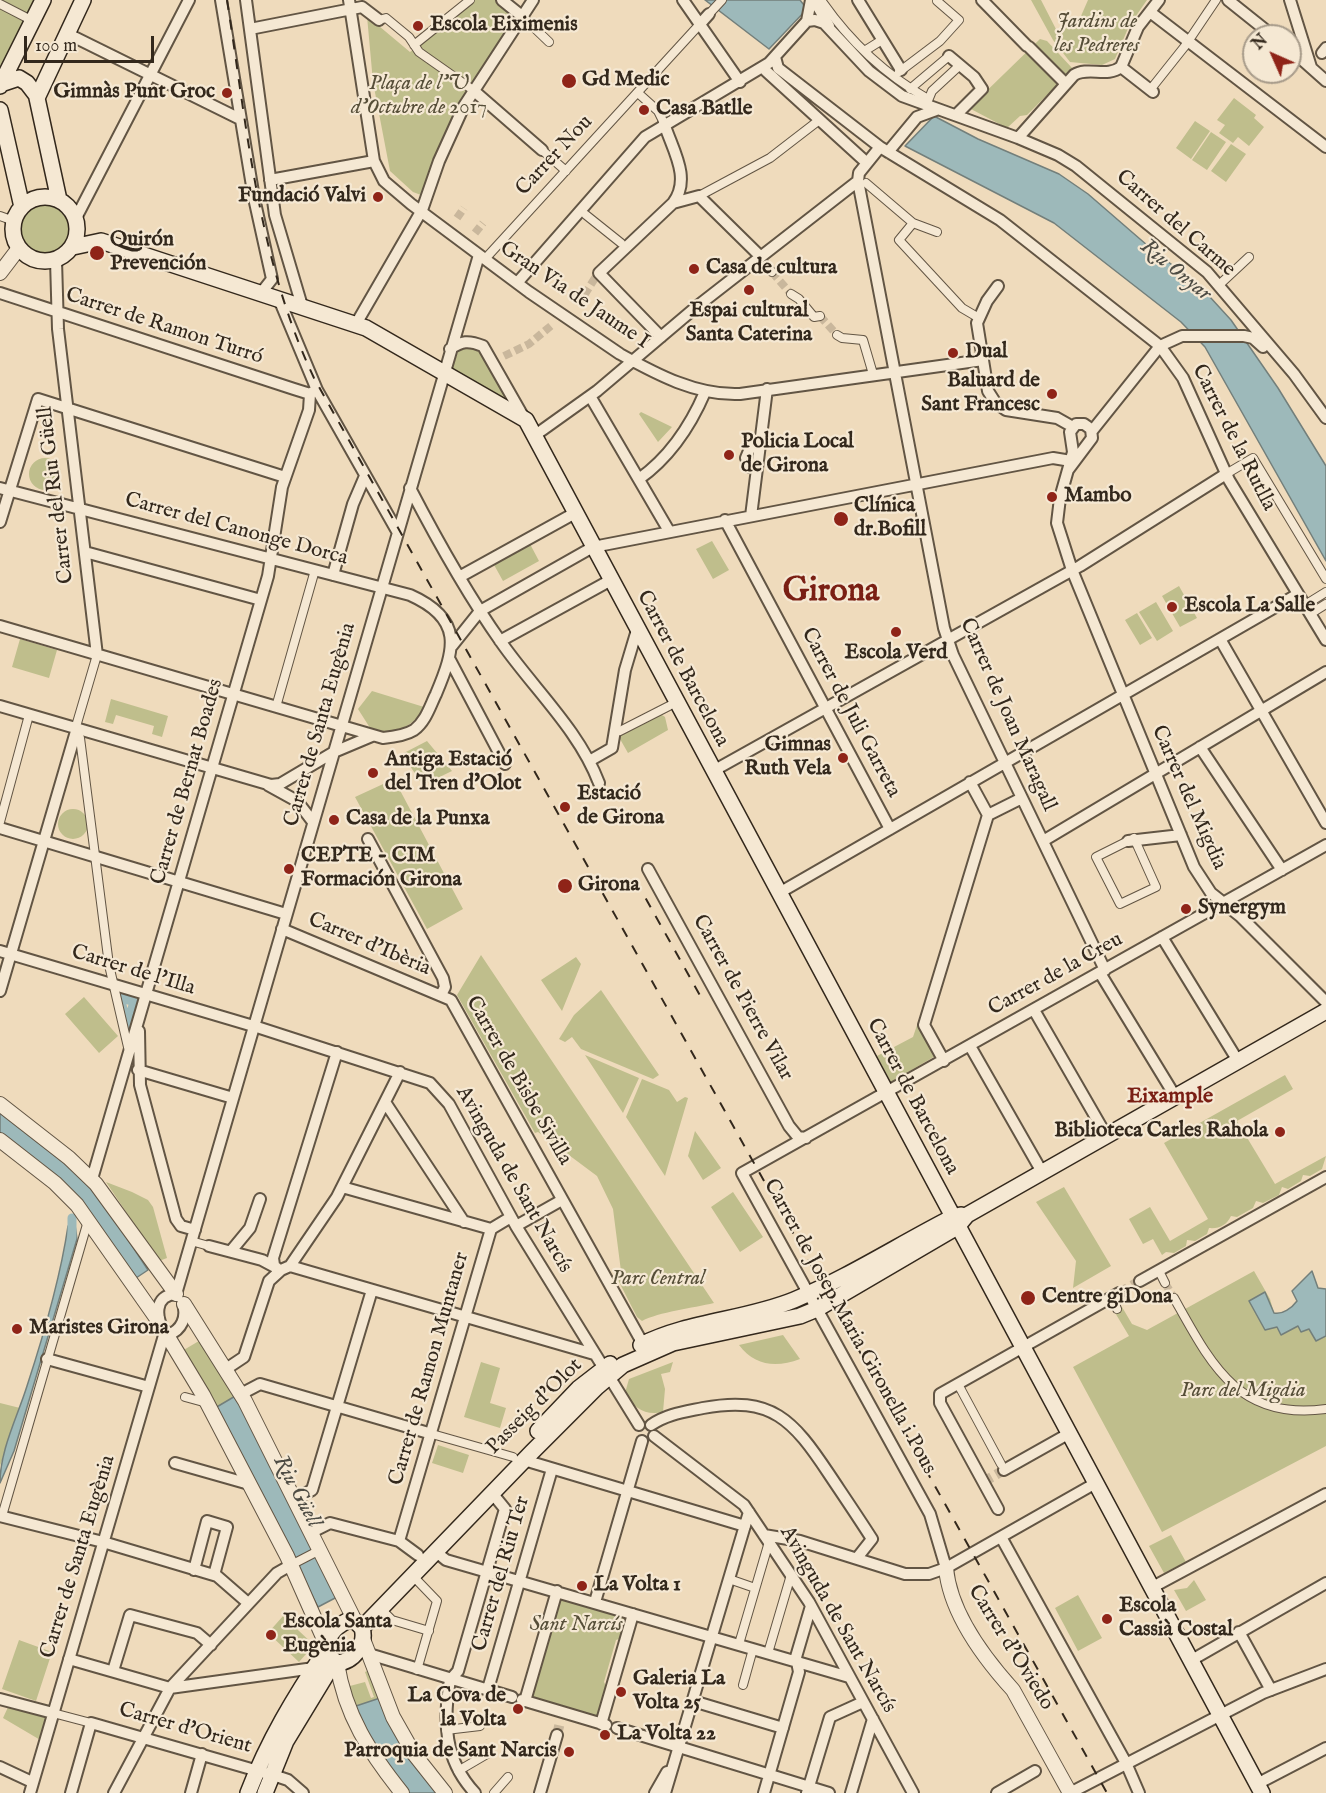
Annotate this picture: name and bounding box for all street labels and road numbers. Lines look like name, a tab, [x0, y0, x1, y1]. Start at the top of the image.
street label: Carrer Nou	[511, 110, 599, 202]
street label: Carrer del Carme	[1110, 165, 1240, 283]
street label: Gran Via de Jaume I	[494, 237, 654, 355]
street label: Carrer de Ramon Turró	[62, 283, 266, 371]
street label: Carrer de la Rutlla	[1185, 361, 1281, 515]
street label: Carrer del Riu Güell	[34, 405, 80, 585]
street label: Carrer del Canonge Dorca	[122, 488, 350, 572]
street label: Carrer de Barcelona	[630, 587, 734, 751]
street label: Carrer de Joan Maragall	[953, 615, 1061, 815]
street label: Carrer de Santa Eugènia	[280, 620, 362, 830]
street label: Carrer de Juli Garreta	[795, 624, 905, 802]
street label: Carrer de Bernat Boades	[147, 676, 229, 888]
street label: Carrer del Migdia	[1145, 722, 1231, 874]
street label: Carrer d'Ibèria	[304, 908, 434, 982]
street label: Carrer de Pierre Vilar	[686, 911, 798, 1085]
street label: Carrer de la Creu	[985, 928, 1127, 1022]
street label: Carrer de l'Illa	[68, 940, 198, 1002]
street label: Carrer de Bisbe Sivilla	[459, 992, 577, 1170]
street label: Carrer de Barcelona	[860, 1015, 964, 1179]
street label: Avinguda de Sant Narcís	[449, 1082, 577, 1278]
street label: Carrer de Josep Maria Gironella i Pous	[757, 1175, 941, 1479]
street label: Carrer de Ramon Muntaner	[385, 1250, 475, 1488]
street label: Passeig d'Olot	[482, 1354, 588, 1460]
street label: Carrer de Santa Eugènia	[36, 1452, 122, 1662]
street label: Carrer del Riu Ter	[468, 1493, 536, 1655]
street label: Avinguda de Sant Narcís	[773, 1522, 901, 1718]
street label: Carrer d'Oviedo	[961, 1581, 1059, 1715]
street label: Carrer d'Orient	[116, 1698, 254, 1760]

